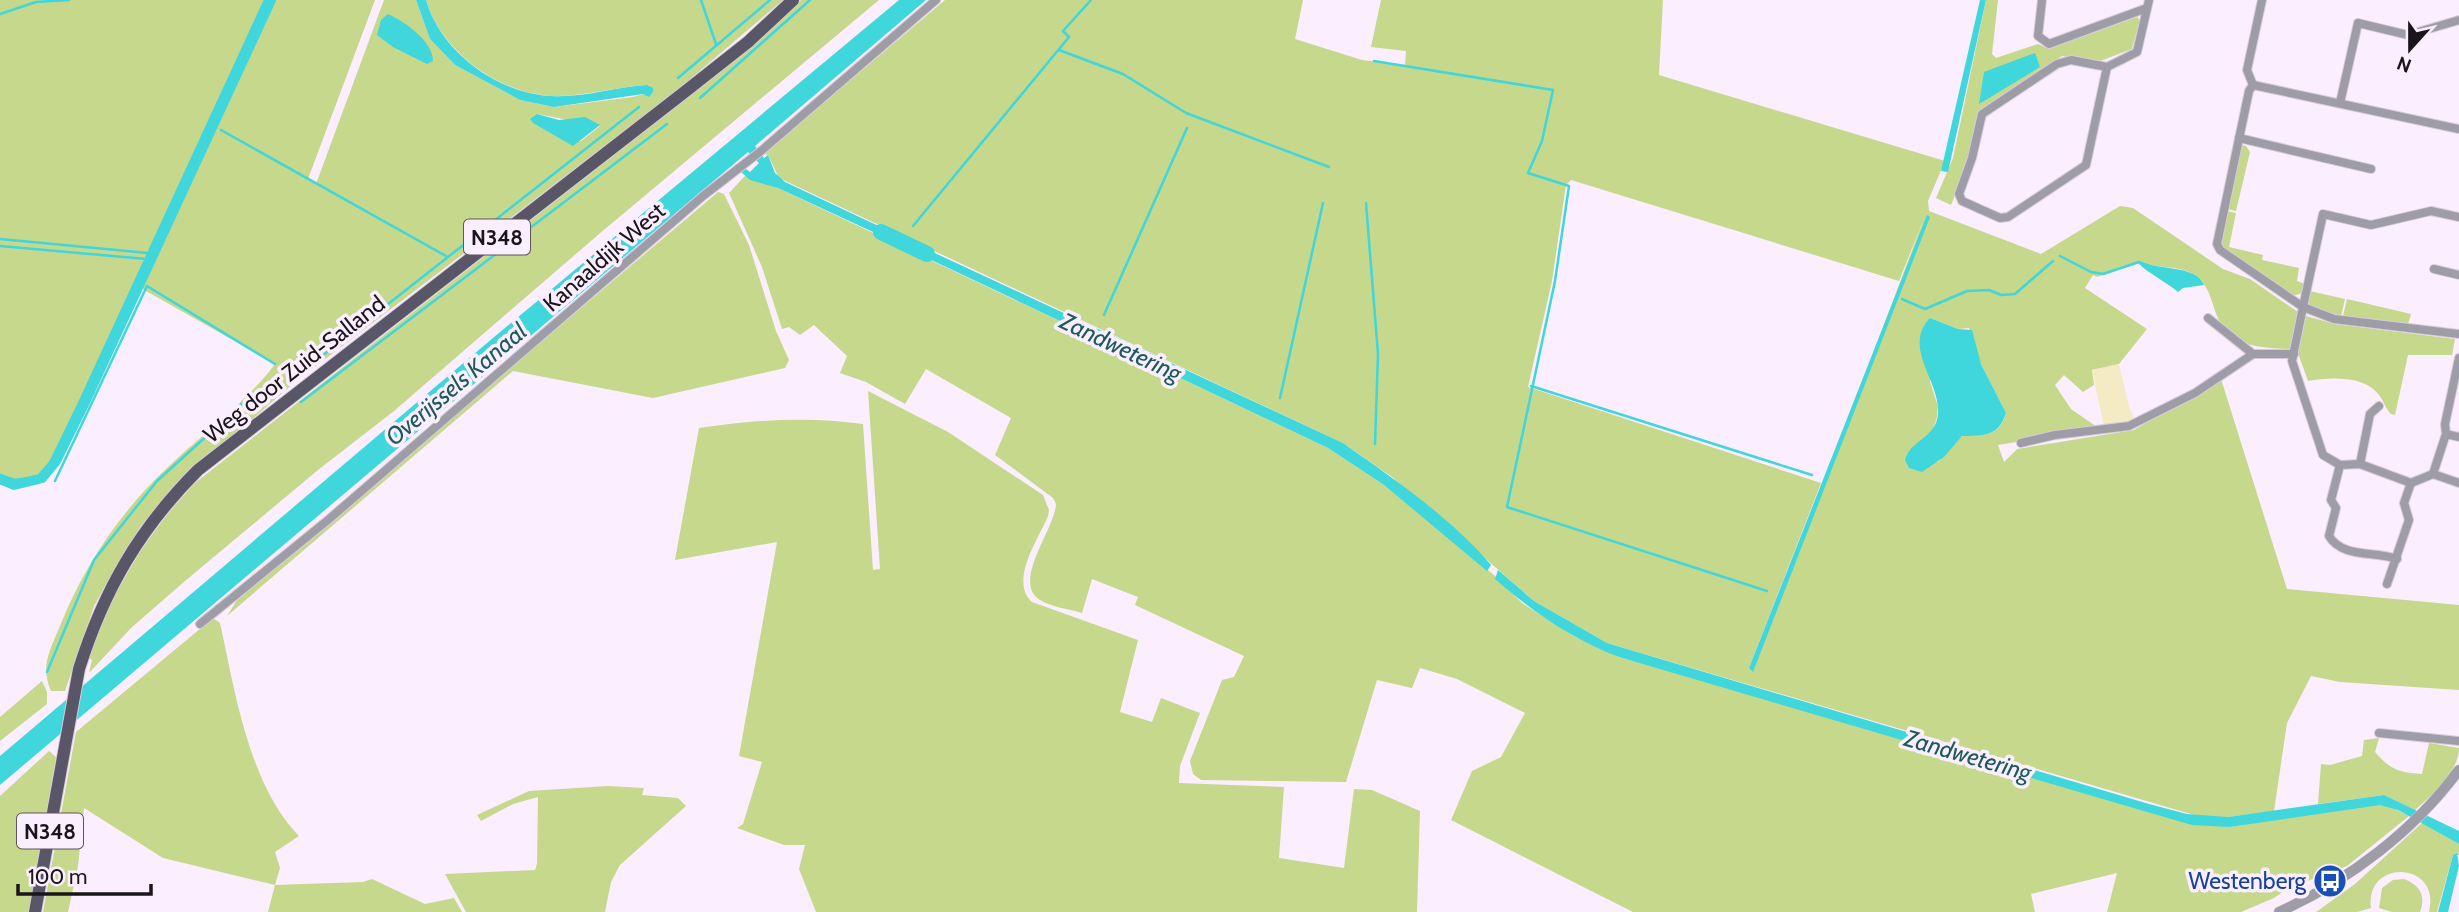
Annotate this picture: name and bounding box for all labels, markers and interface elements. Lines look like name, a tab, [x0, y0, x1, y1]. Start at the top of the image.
north arrow	[2375, 14, 2445, 84]
text: N	[2394, 51, 2414, 78]
street label: Kanaaldijk West	[537, 196, 671, 317]
road number: N348	[464, 219, 530, 254]
street label: Weg door Zuid-Salland	[198, 289, 390, 449]
water label: Zandwetering	[1055, 306, 1187, 388]
water label: Overijssels Kanaal	[380, 316, 533, 451]
water label: Zandwetering	[1900, 723, 2036, 787]
road number: N348	[17, 814, 83, 848]
scale bar	[18, 852, 150, 896]
bus stop icon: Westenberg	[2311, 862, 2349, 900]
text: 100 m	[28, 864, 87, 889]
place label: Westenberg	[2188, 867, 2307, 895]

